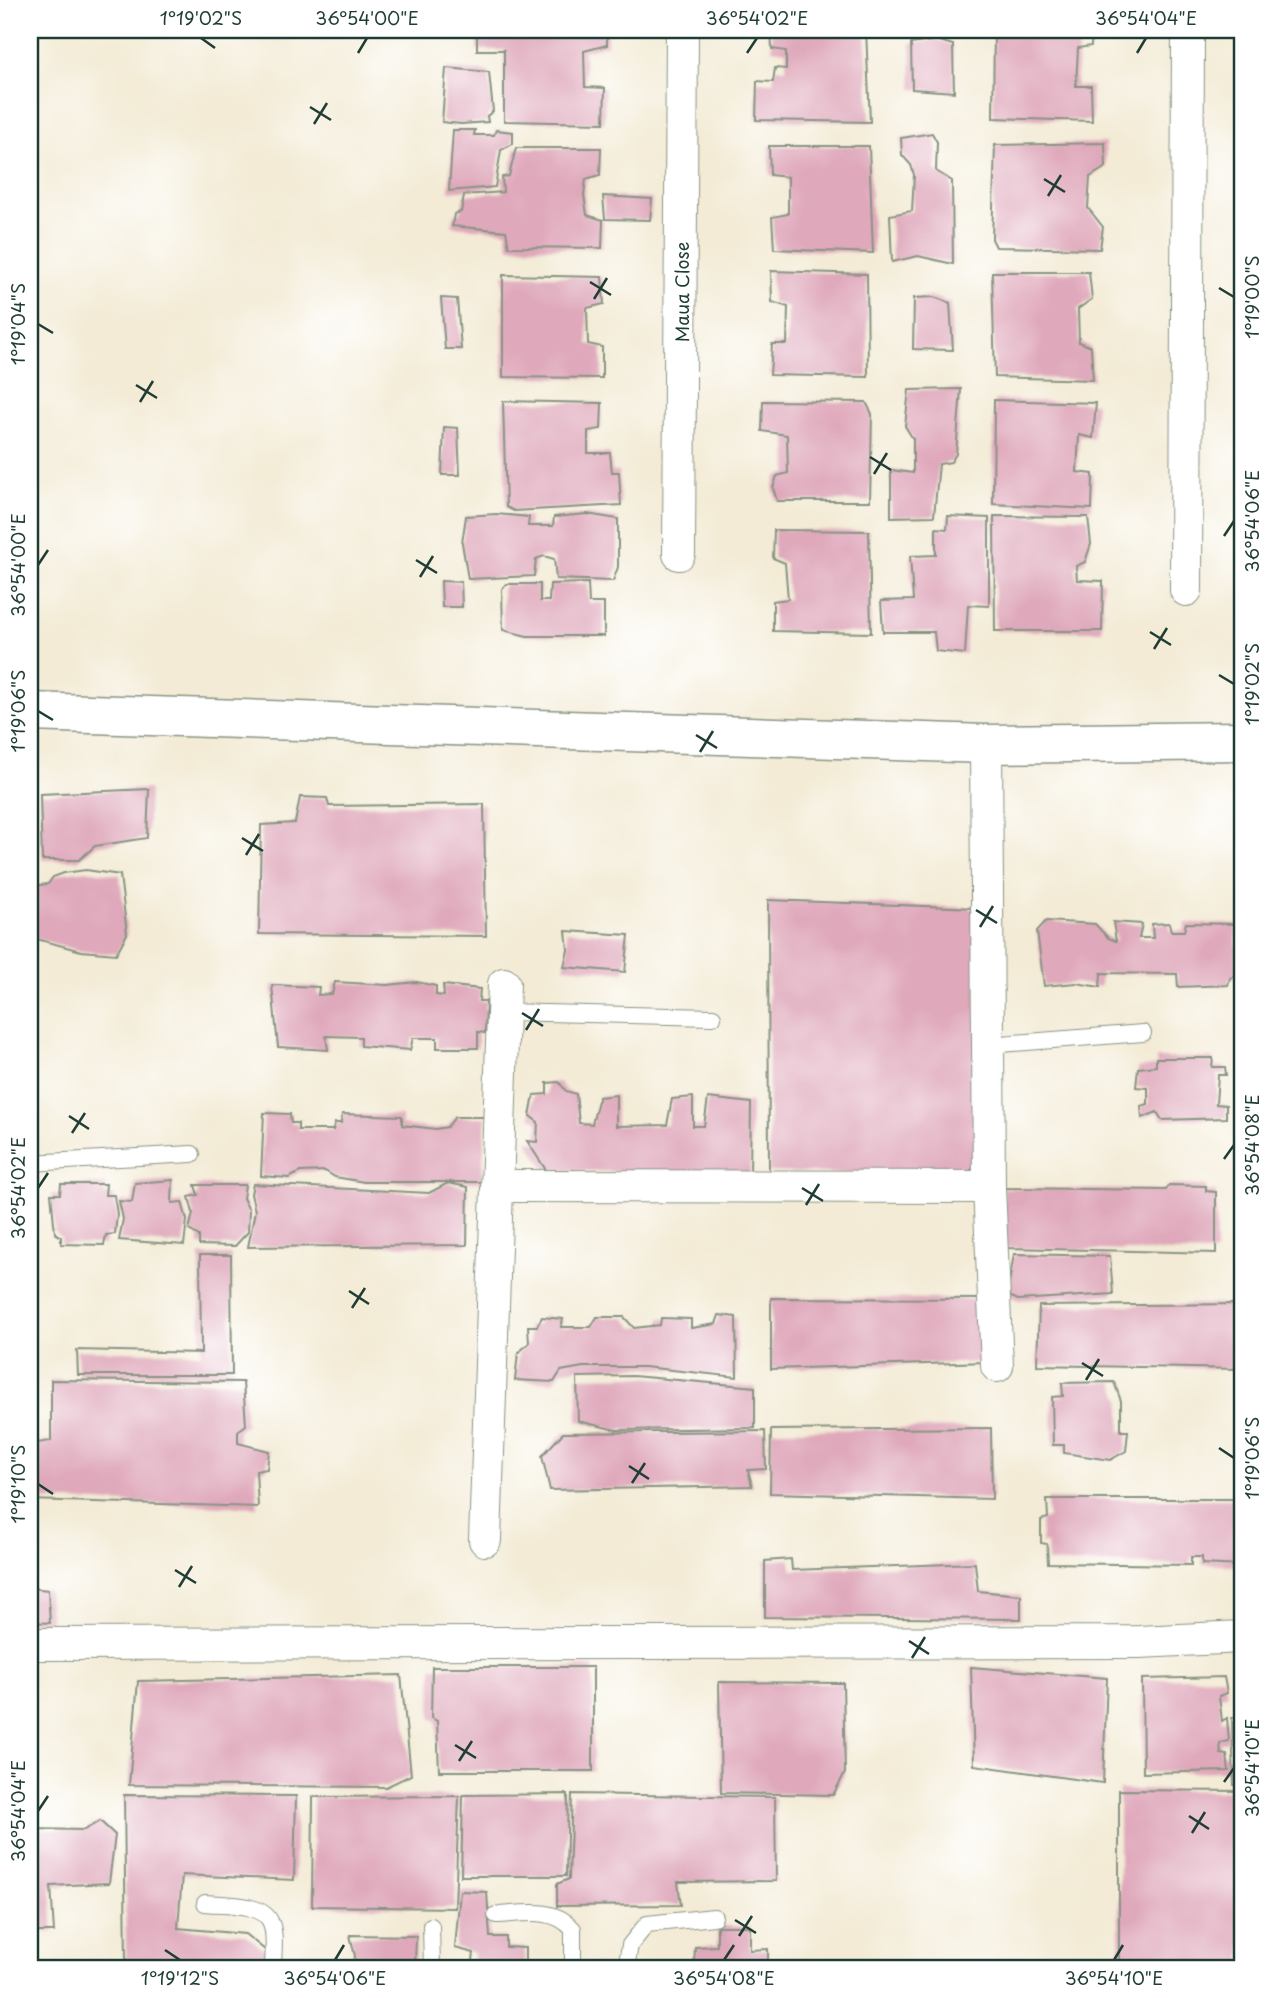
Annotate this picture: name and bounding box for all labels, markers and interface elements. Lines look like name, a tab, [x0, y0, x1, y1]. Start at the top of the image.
text: 1°19'02"S	[160, 4, 242, 31]
text: 36°54'00"E	[315, 4, 419, 31]
text: 36°54'02"E	[706, 4, 808, 31]
text: 36°54'04"E	[1095, 4, 1197, 31]
street label: Maua Close	[668, 242, 695, 342]
text: 1°19'00"S	[1238, 255, 1265, 339]
text: 1°19'04"S	[4, 283, 31, 365]
text: 36°54'06"E	[1238, 470, 1265, 572]
text: 36°54'00"E	[4, 513, 31, 617]
text: 1°19'02"S	[1238, 643, 1265, 725]
text: 1°19'06"S	[4, 670, 31, 752]
text: 36°54'08"E	[1238, 1094, 1265, 1196]
text: 36°54'02"E	[4, 1137, 31, 1239]
text: 1°19'06"S	[1238, 1417, 1265, 1499]
text: 1°19'10"S	[4, 1445, 31, 1523]
text: 36°54'10"E	[1238, 1719, 1265, 1817]
text: 36°54'04"E	[4, 1760, 31, 1862]
text: 1°19'12"S	[141, 1964, 219, 1991]
text: 36°54'06"E	[284, 1964, 386, 1991]
text: 36°54'08"E	[673, 1964, 775, 1991]
text: 36°54'10"E	[1065, 1964, 1163, 1991]

